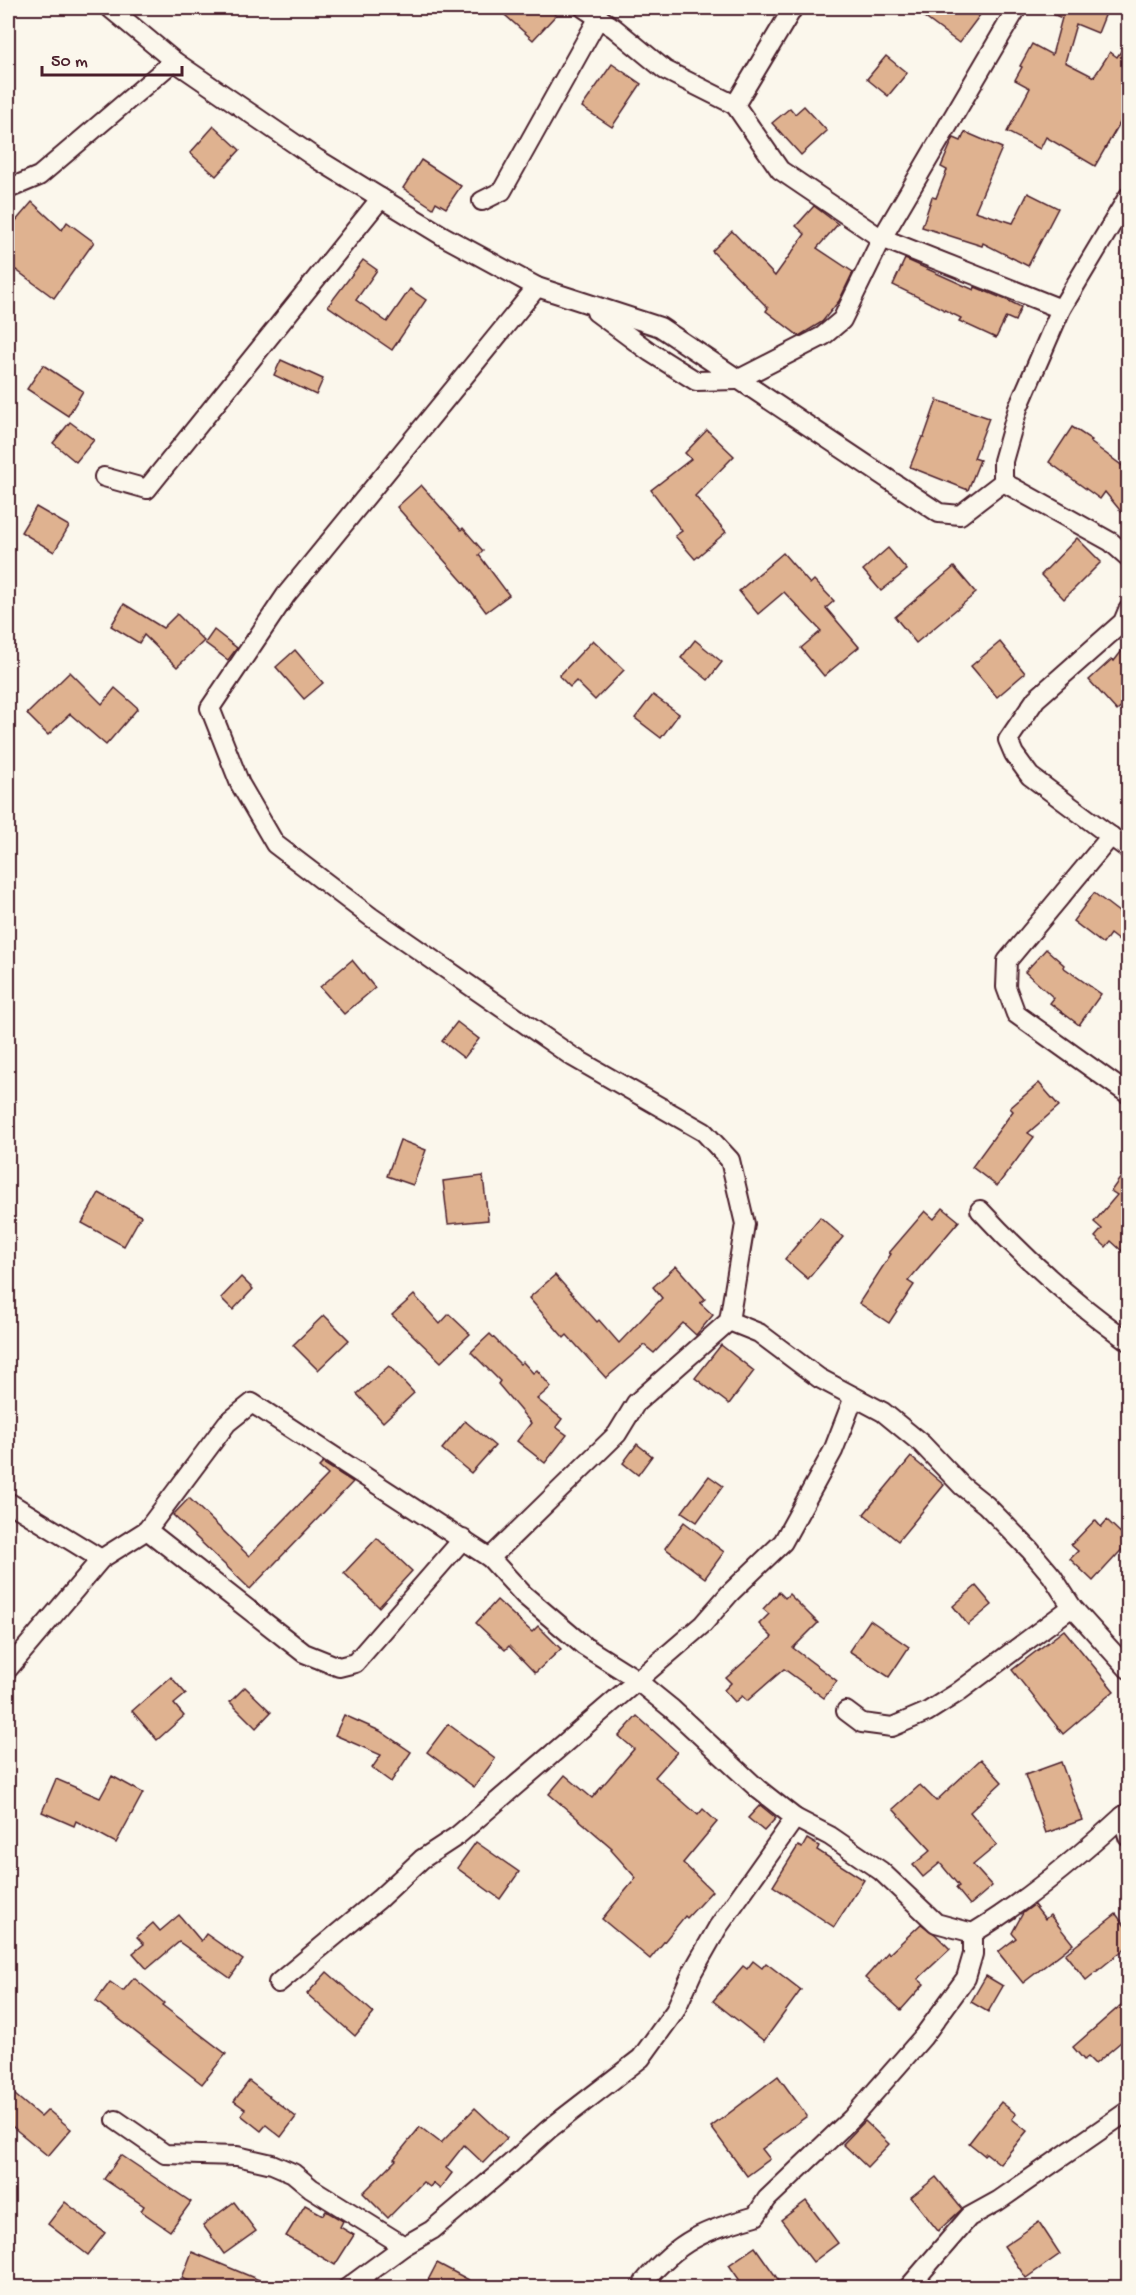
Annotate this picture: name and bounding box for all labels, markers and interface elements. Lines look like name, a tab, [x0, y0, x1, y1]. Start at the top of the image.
scale bar	[42, 39, 182, 77]
text: 50 m	[51, 52, 88, 73]

